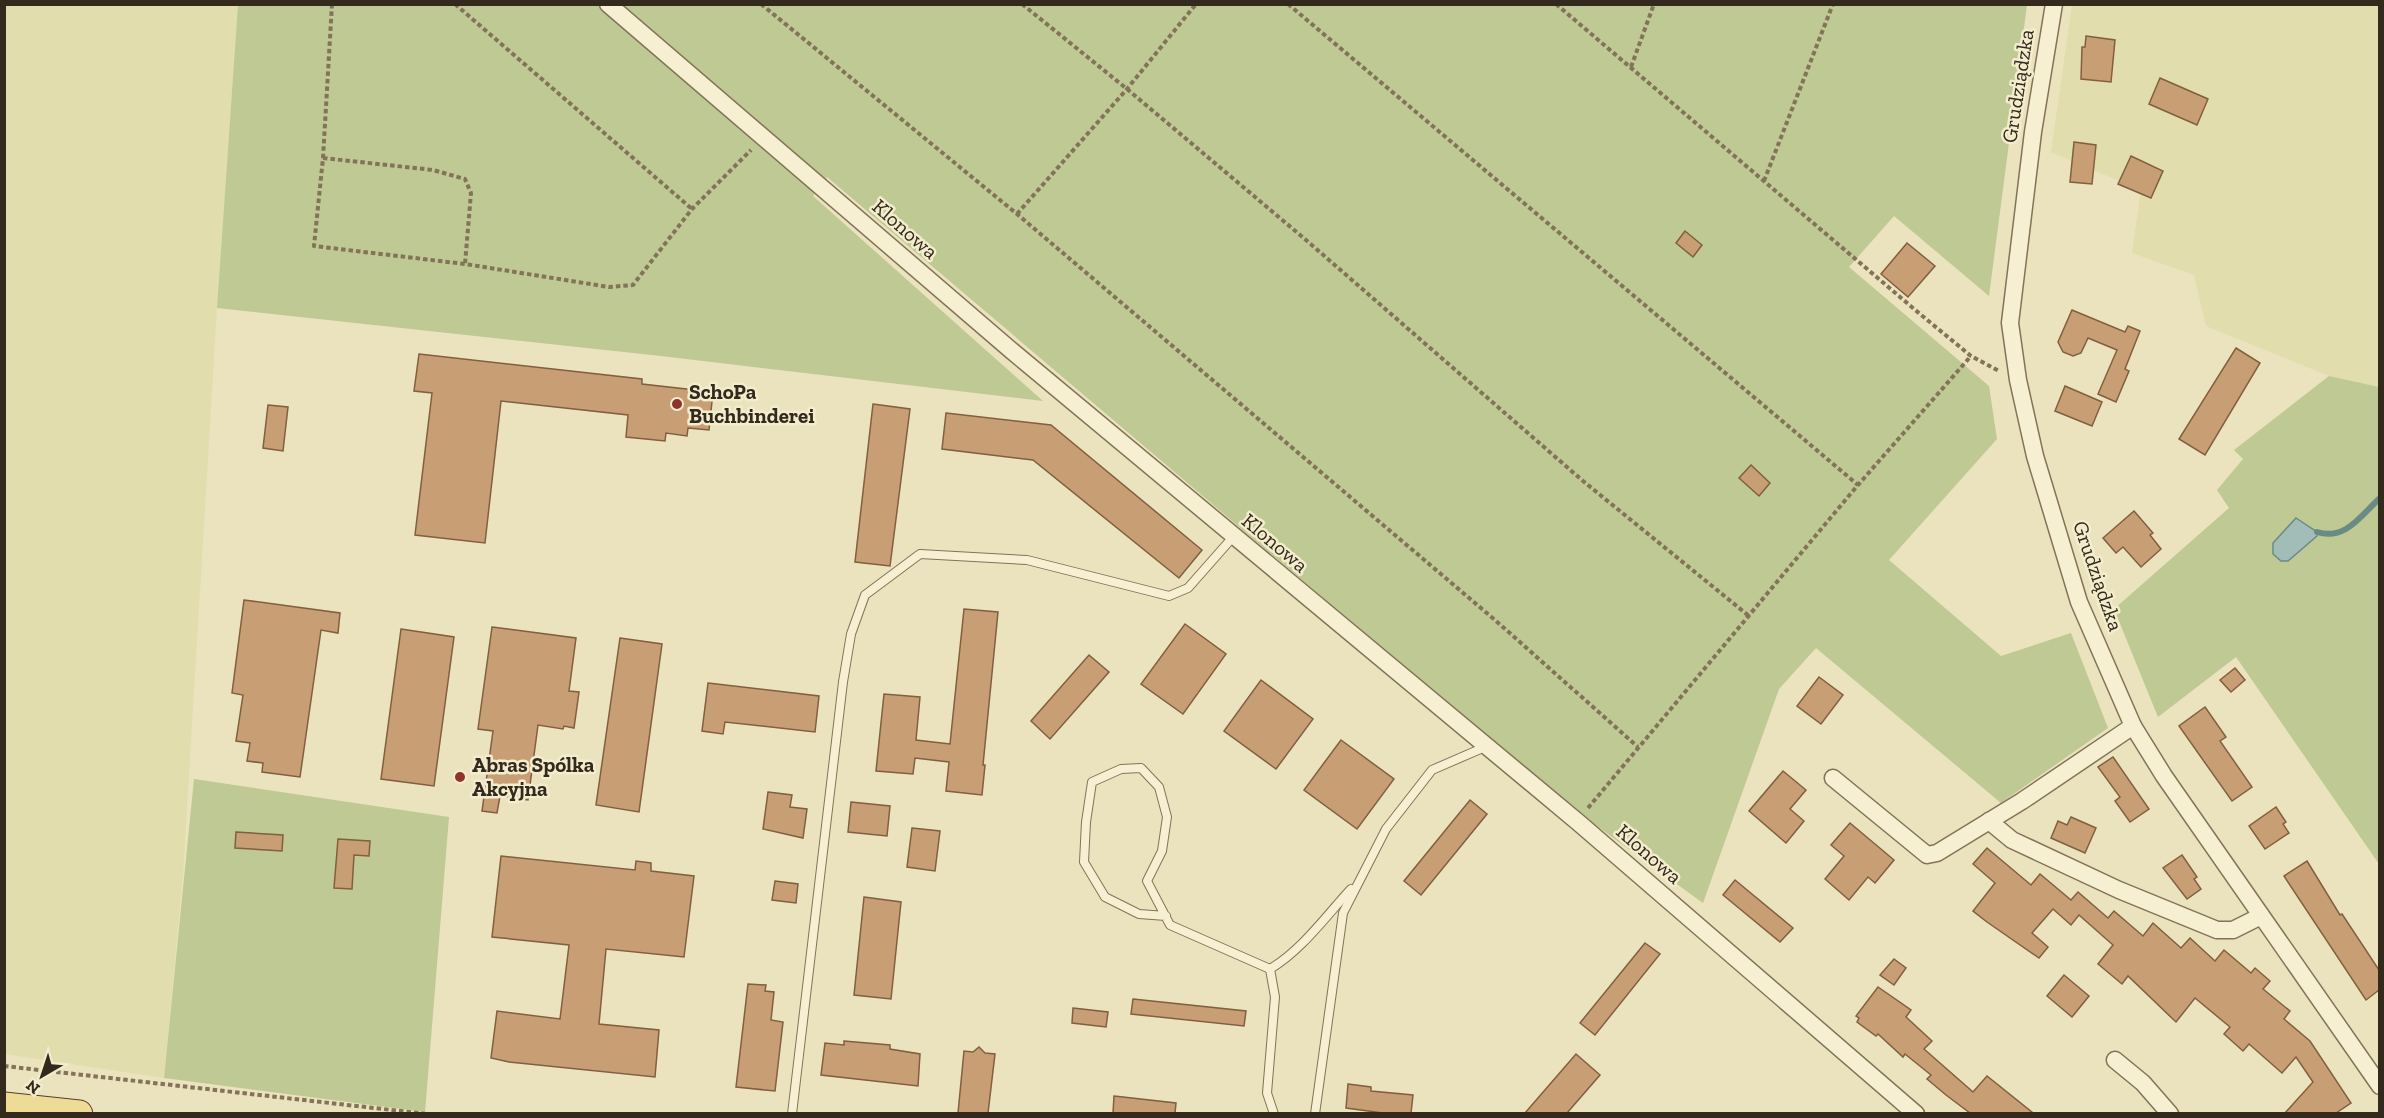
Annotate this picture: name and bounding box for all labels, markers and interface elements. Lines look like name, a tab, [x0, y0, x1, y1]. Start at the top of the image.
street label: Grudziądzka	[1996, 27, 2039, 145]
street label: Klonowa	[867, 193, 943, 264]
place label: SchoPa Buchbinderei	[689, 379, 815, 428]
marker: SchoPa Buchbinderei	[670, 397, 684, 411]
street label: Klonowa	[1237, 508, 1313, 577]
street label: Grudziądzka	[2068, 518, 2129, 634]
place label: Abras Spólka Akcyjna	[472, 752, 595, 801]
marker: Abras Spólka Akcyjna	[453, 770, 467, 784]
street label: Klonowa	[1611, 818, 1687, 889]
north arrow	[12, 1046, 72, 1106]
text: N	[22, 1076, 44, 1098]

